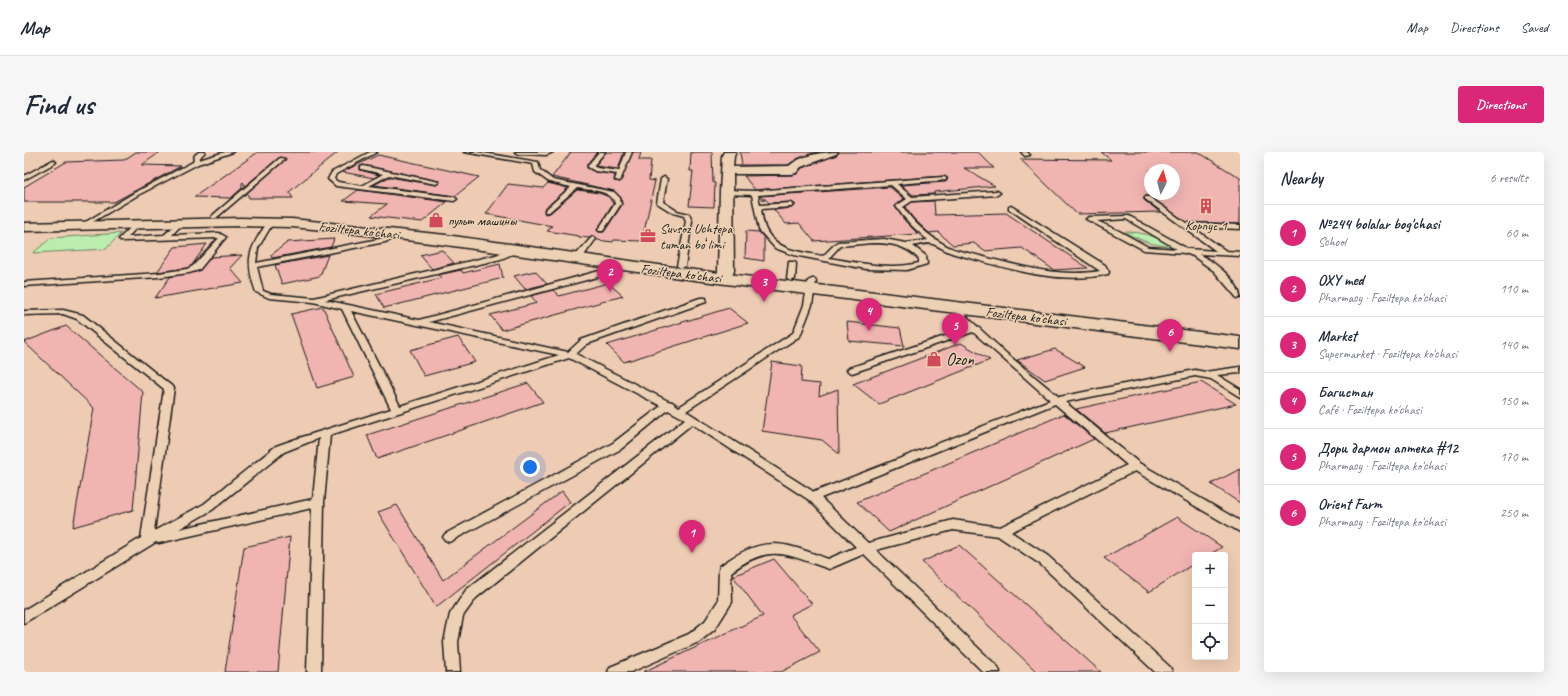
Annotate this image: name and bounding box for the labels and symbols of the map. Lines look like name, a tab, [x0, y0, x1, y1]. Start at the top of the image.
north arrow	[1144, 164, 1180, 200]
building icon: Корпус 1	[1197, 197, 1215, 215]
shop icon: пульт машины	[427, 211, 445, 229]
place label: пульт машины	[448, 212, 518, 229]
place label: Корпус 1	[1185, 217, 1228, 234]
street label: Foziltepa ko'chasi	[318, 218, 402, 243]
place label: Suvsoz Uchtepa tuman boʻlimi	[660, 220, 733, 253]
office icon: Suvsoz Uchtepa tuman boʻlimi	[639, 227, 657, 245]
pin: 2	[597, 259, 623, 292]
street label: Foziltepa ko'chasi	[640, 260, 724, 287]
pin: 3	[751, 269, 777, 302]
pin: 4	[856, 298, 882, 331]
street label: Foziltepa ko'chasi	[985, 303, 1069, 330]
pin: 5	[942, 313, 968, 346]
pin: 6	[1157, 319, 1183, 352]
place label: Ozon	[946, 349, 974, 370]
shop icon: Ozon	[925, 350, 943, 368]
your location	[520, 457, 540, 477]
pin: 1	[679, 520, 705, 553]

